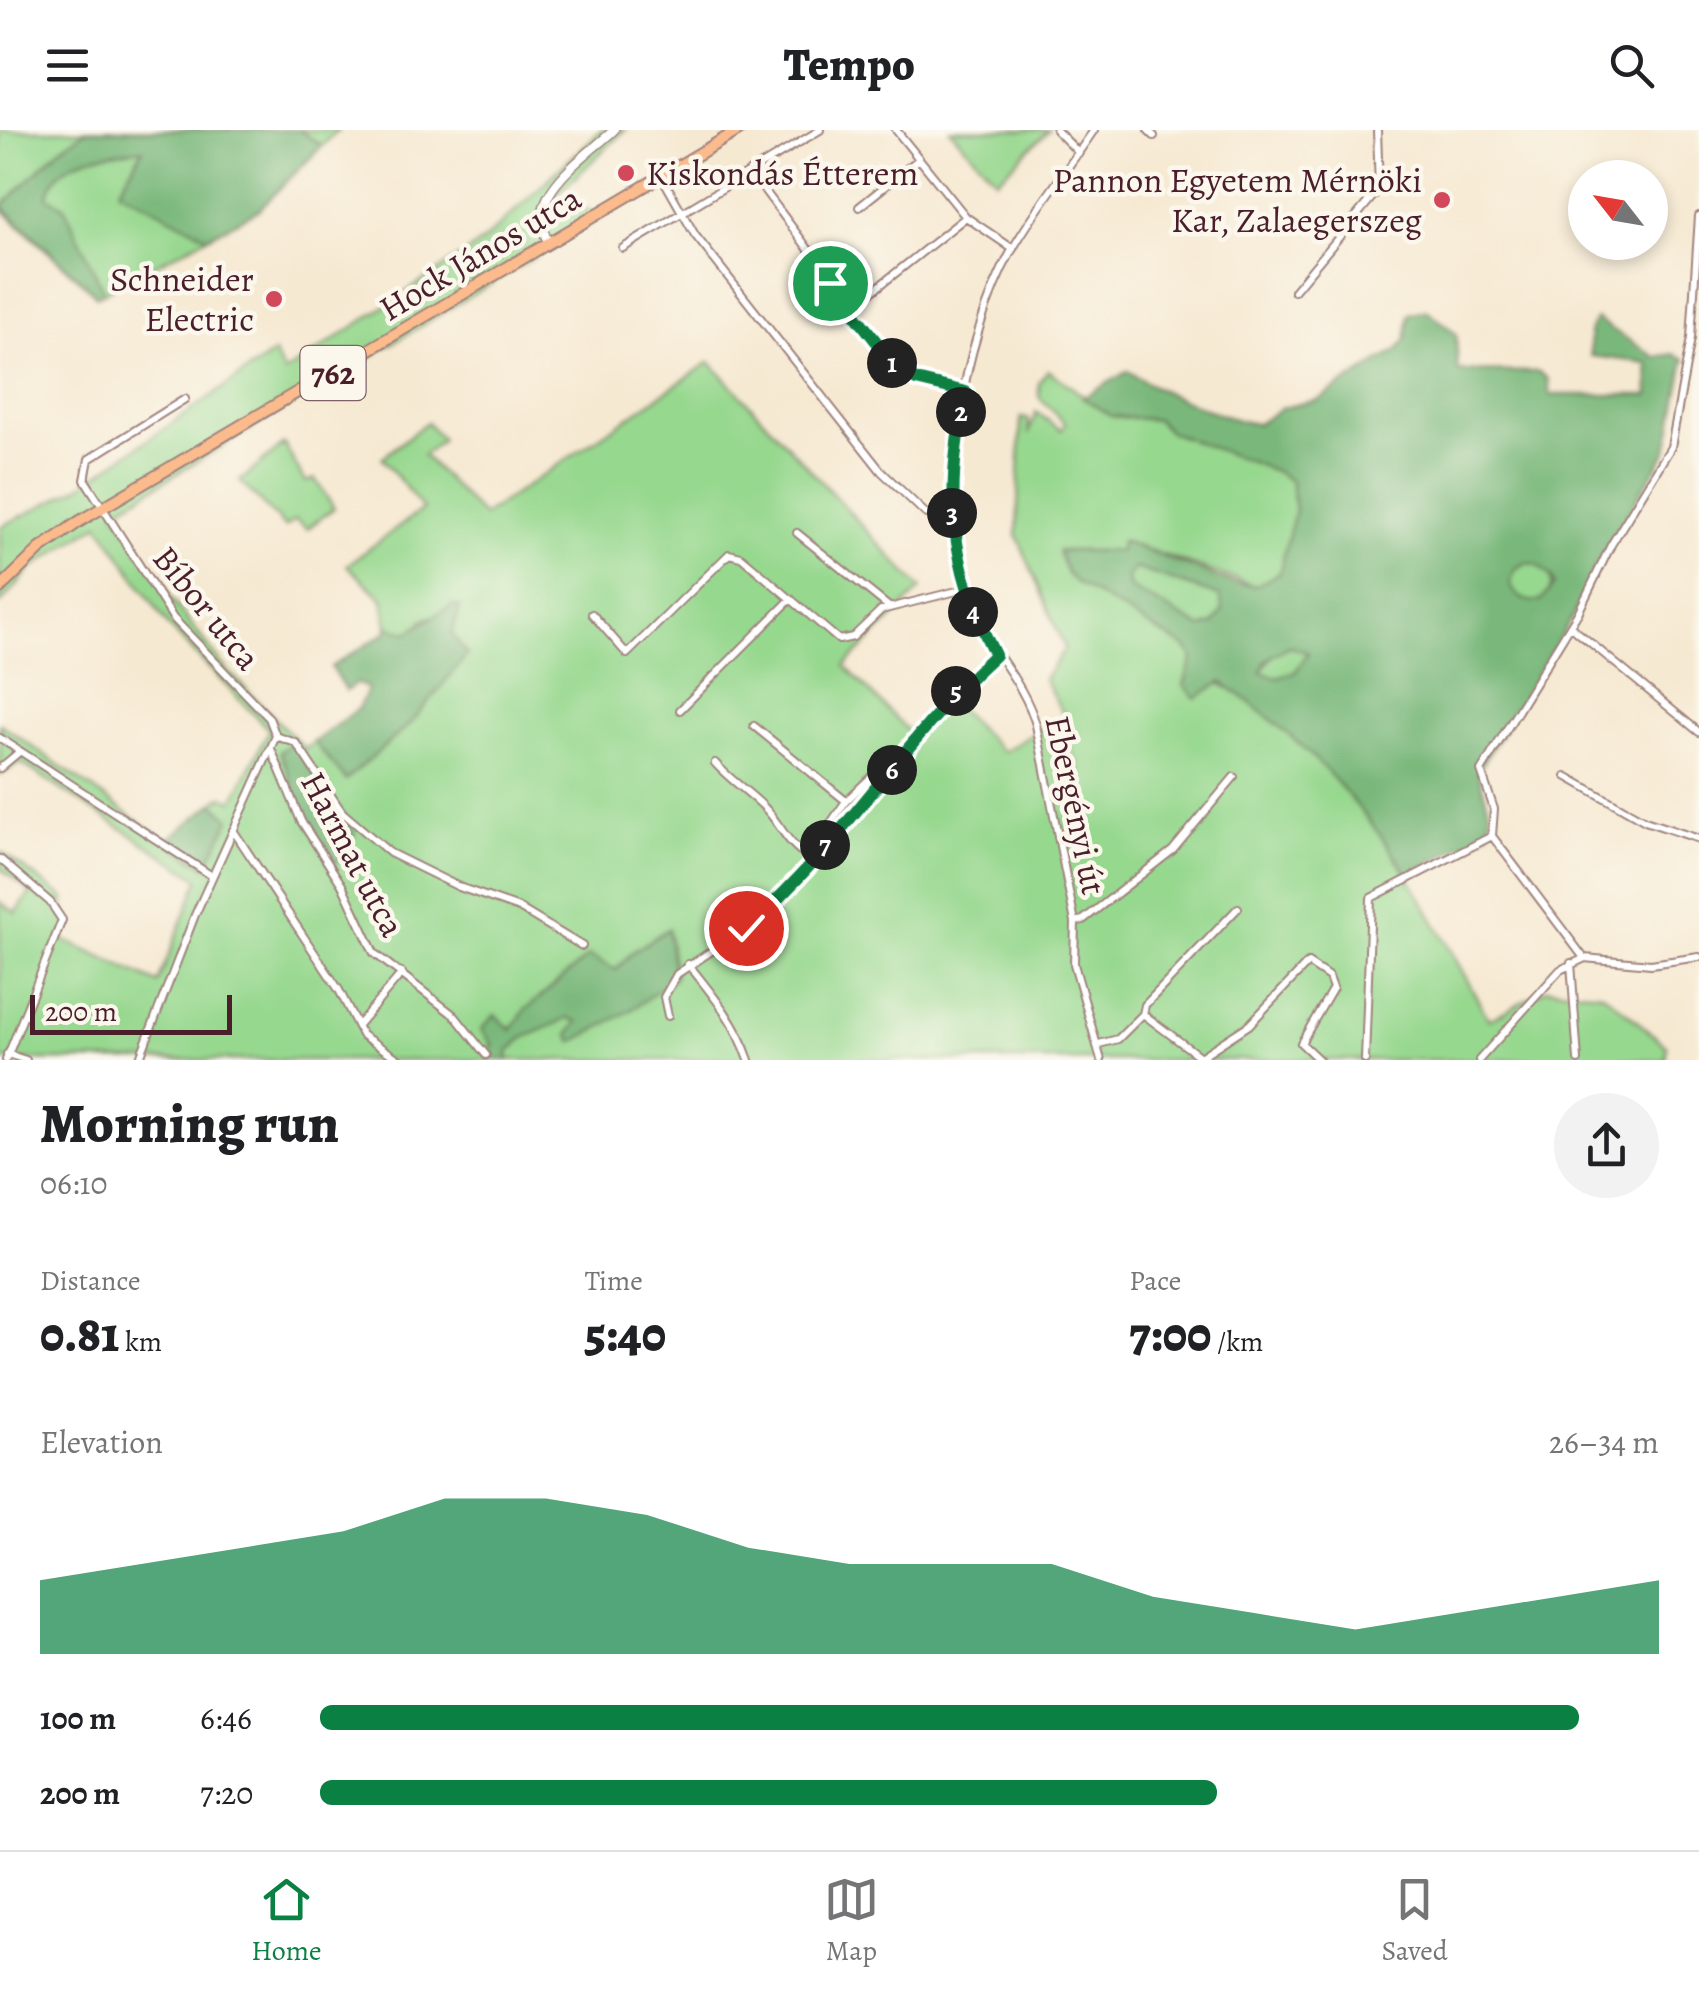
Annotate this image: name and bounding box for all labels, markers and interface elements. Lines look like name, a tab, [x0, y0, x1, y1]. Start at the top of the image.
text: Tempo	[784, 34, 915, 96]
icon: menu	[40, 38, 95, 93]
icon: search	[1604, 38, 1659, 93]
place label: Kiskondás Étterem	[646, 149, 919, 197]
place label: Pannon Egyetem Mérnöki Kar, Zalaegerszeg	[1052, 156, 1422, 244]
north arrow	[1568, 160, 1668, 260]
map controls	[1568, 160, 1668, 260]
marker: Kiskondás Étterem	[615, 162, 637, 184]
street label: Hock János utca	[370, 173, 591, 332]
marker: Pannon Egyetem Mérnöki Kar, Zalaegerszeg	[1431, 189, 1453, 211]
pin	[788, 241, 873, 326]
place label: Schneider Electric	[110, 255, 254, 343]
icon: arrive	[803, 256, 858, 311]
marker: Schneider Electric	[263, 288, 285, 310]
pin: 1	[867, 338, 917, 388]
text: 1	[887, 344, 897, 382]
road number: 762	[300, 346, 366, 400]
pin: 2	[936, 387, 986, 437]
text: 2	[954, 393, 968, 431]
pin: 3	[927, 488, 977, 538]
text: 3	[946, 494, 958, 532]
street label: Bíbor utca	[142, 536, 272, 681]
pin: 4	[948, 587, 998, 637]
text: 4	[966, 593, 980, 631]
pin: 5	[931, 666, 981, 716]
text: 5	[950, 672, 962, 710]
street label: Ebergényi út	[1034, 711, 1118, 899]
pin: 6	[867, 745, 917, 795]
text: 6	[885, 751, 899, 789]
street label: Harmat utca	[289, 763, 417, 946]
pin: 7	[800, 820, 850, 870]
text: 7	[819, 826, 831, 864]
pin	[704, 886, 789, 971]
icon: check	[719, 901, 774, 956]
scale bar	[30, 990, 232, 1034]
text: 200 m	[45, 993, 117, 1031]
text: Morning run	[40, 1086, 339, 1161]
button: share	[1554, 1093, 1659, 1198]
text: 06:10	[40, 1161, 107, 1205]
text: Distance	[40, 1262, 140, 1300]
text: Time	[585, 1262, 643, 1300]
text: Pace	[1129, 1262, 1181, 1300]
text: 0.81	[40, 1300, 119, 1368]
text: 5:40	[585, 1300, 666, 1368]
text: 7:00	[1129, 1300, 1211, 1368]
text: km	[119, 1323, 162, 1361]
text: /km	[1211, 1323, 1263, 1361]
text: Elevation	[40, 1420, 163, 1464]
text: 26–34 m	[1549, 1420, 1659, 1464]
text: 100 m	[40, 1696, 116, 1740]
text: 6:46	[200, 1696, 252, 1740]
text: 200 m	[40, 1771, 120, 1815]
text: 7:20	[200, 1771, 253, 1815]
tab: Home	[251, 1872, 322, 1970]
tab: Map	[824, 1872, 879, 1970]
tab: Saved	[1381, 1872, 1448, 1970]

